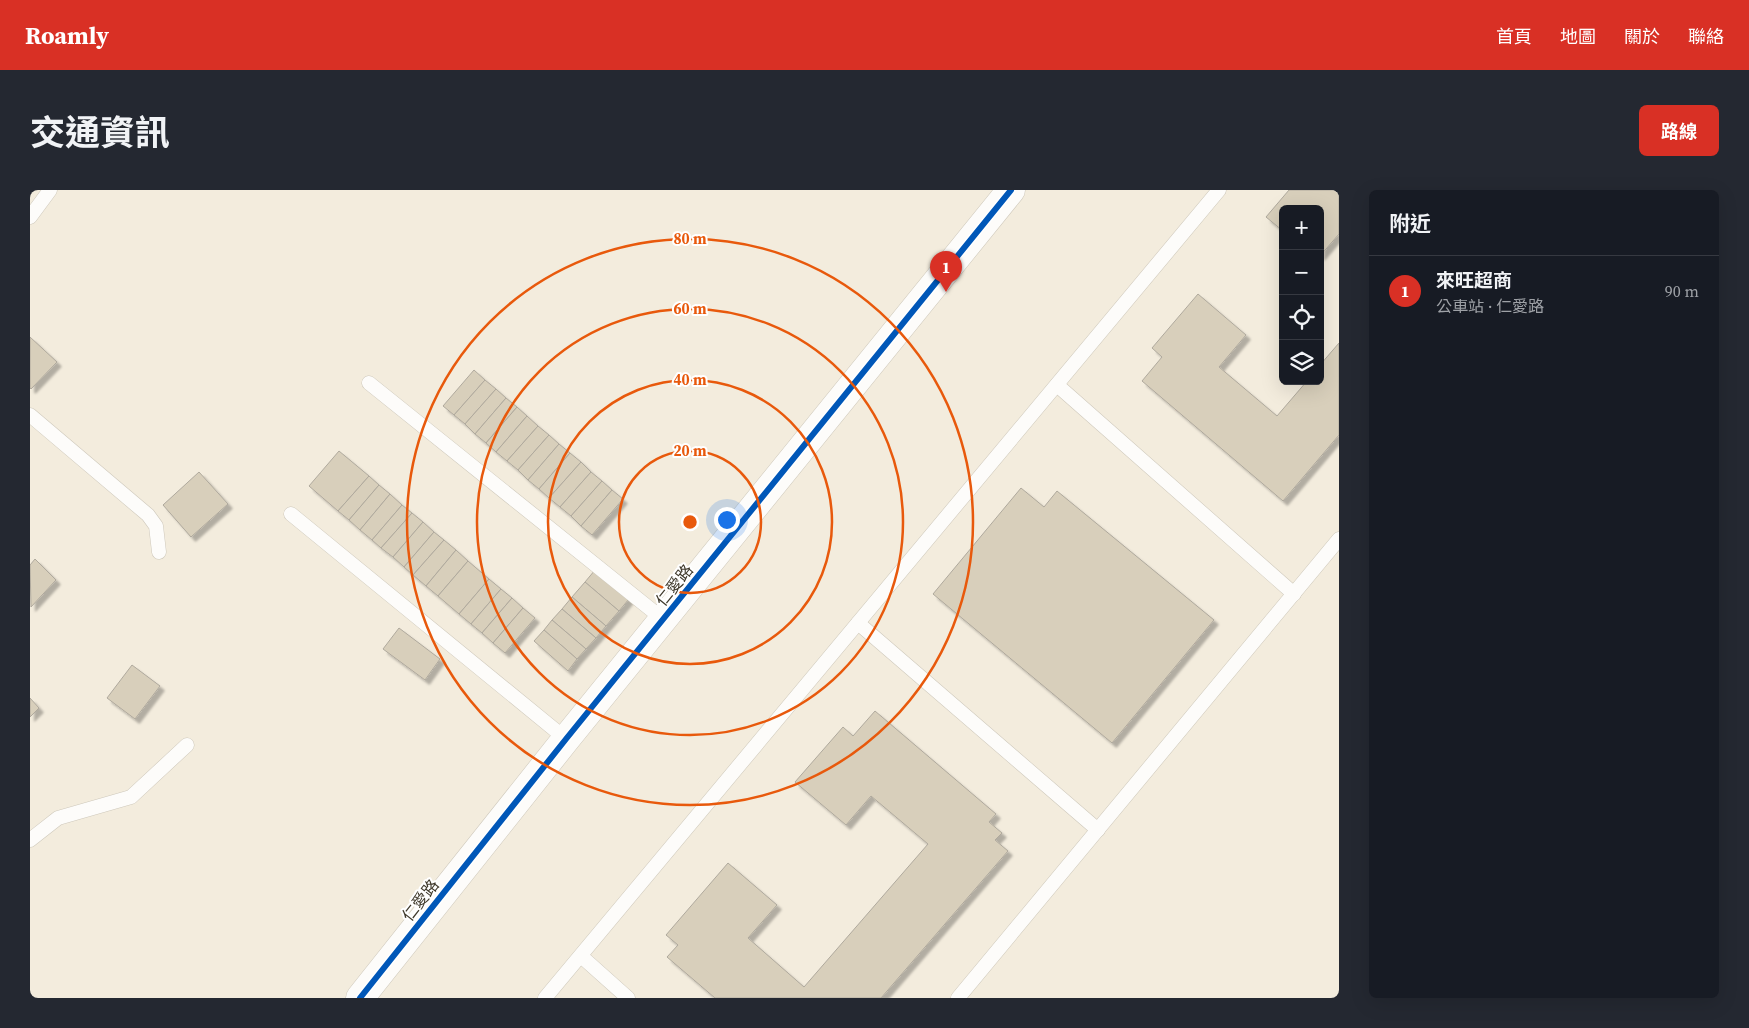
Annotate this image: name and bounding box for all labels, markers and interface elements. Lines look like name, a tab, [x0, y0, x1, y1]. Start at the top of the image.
text: Roamly	[25, 19, 109, 52]
text: 首頁	[1496, 24, 1532, 49]
text: 地圖	[1560, 24, 1596, 49]
text: 關於	[1624, 24, 1660, 49]
text: 聯絡	[1688, 24, 1724, 49]
button: 路線	[1639, 105, 1719, 156]
text: 交通資訊	[30, 109, 170, 157]
map controls	[1279, 205, 1324, 385]
button: +	[1279, 205, 1324, 250]
text: 附近	[1389, 209, 1431, 238]
text: 80 m	[673, 228, 707, 249]
button: −	[1279, 250, 1324, 295]
pin: 1	[930, 251, 962, 292]
text: 來旺超商	[1436, 267, 1512, 293]
text: 1	[1401, 280, 1409, 302]
text: 90 m	[1665, 280, 1699, 302]
button: locate	[1279, 295, 1324, 340]
text: 公車站 · 仁愛路	[1436, 295, 1544, 317]
text: 60 m	[673, 298, 707, 319]
button: layers	[1279, 340, 1324, 385]
text: 40 m	[673, 369, 707, 390]
text: 20 m	[673, 440, 707, 461]
your location	[714, 507, 740, 533]
centre of rings	[681, 513, 699, 531]
street label: 仁愛路	[650, 559, 698, 611]
street label: 仁愛路	[397, 874, 443, 926]

